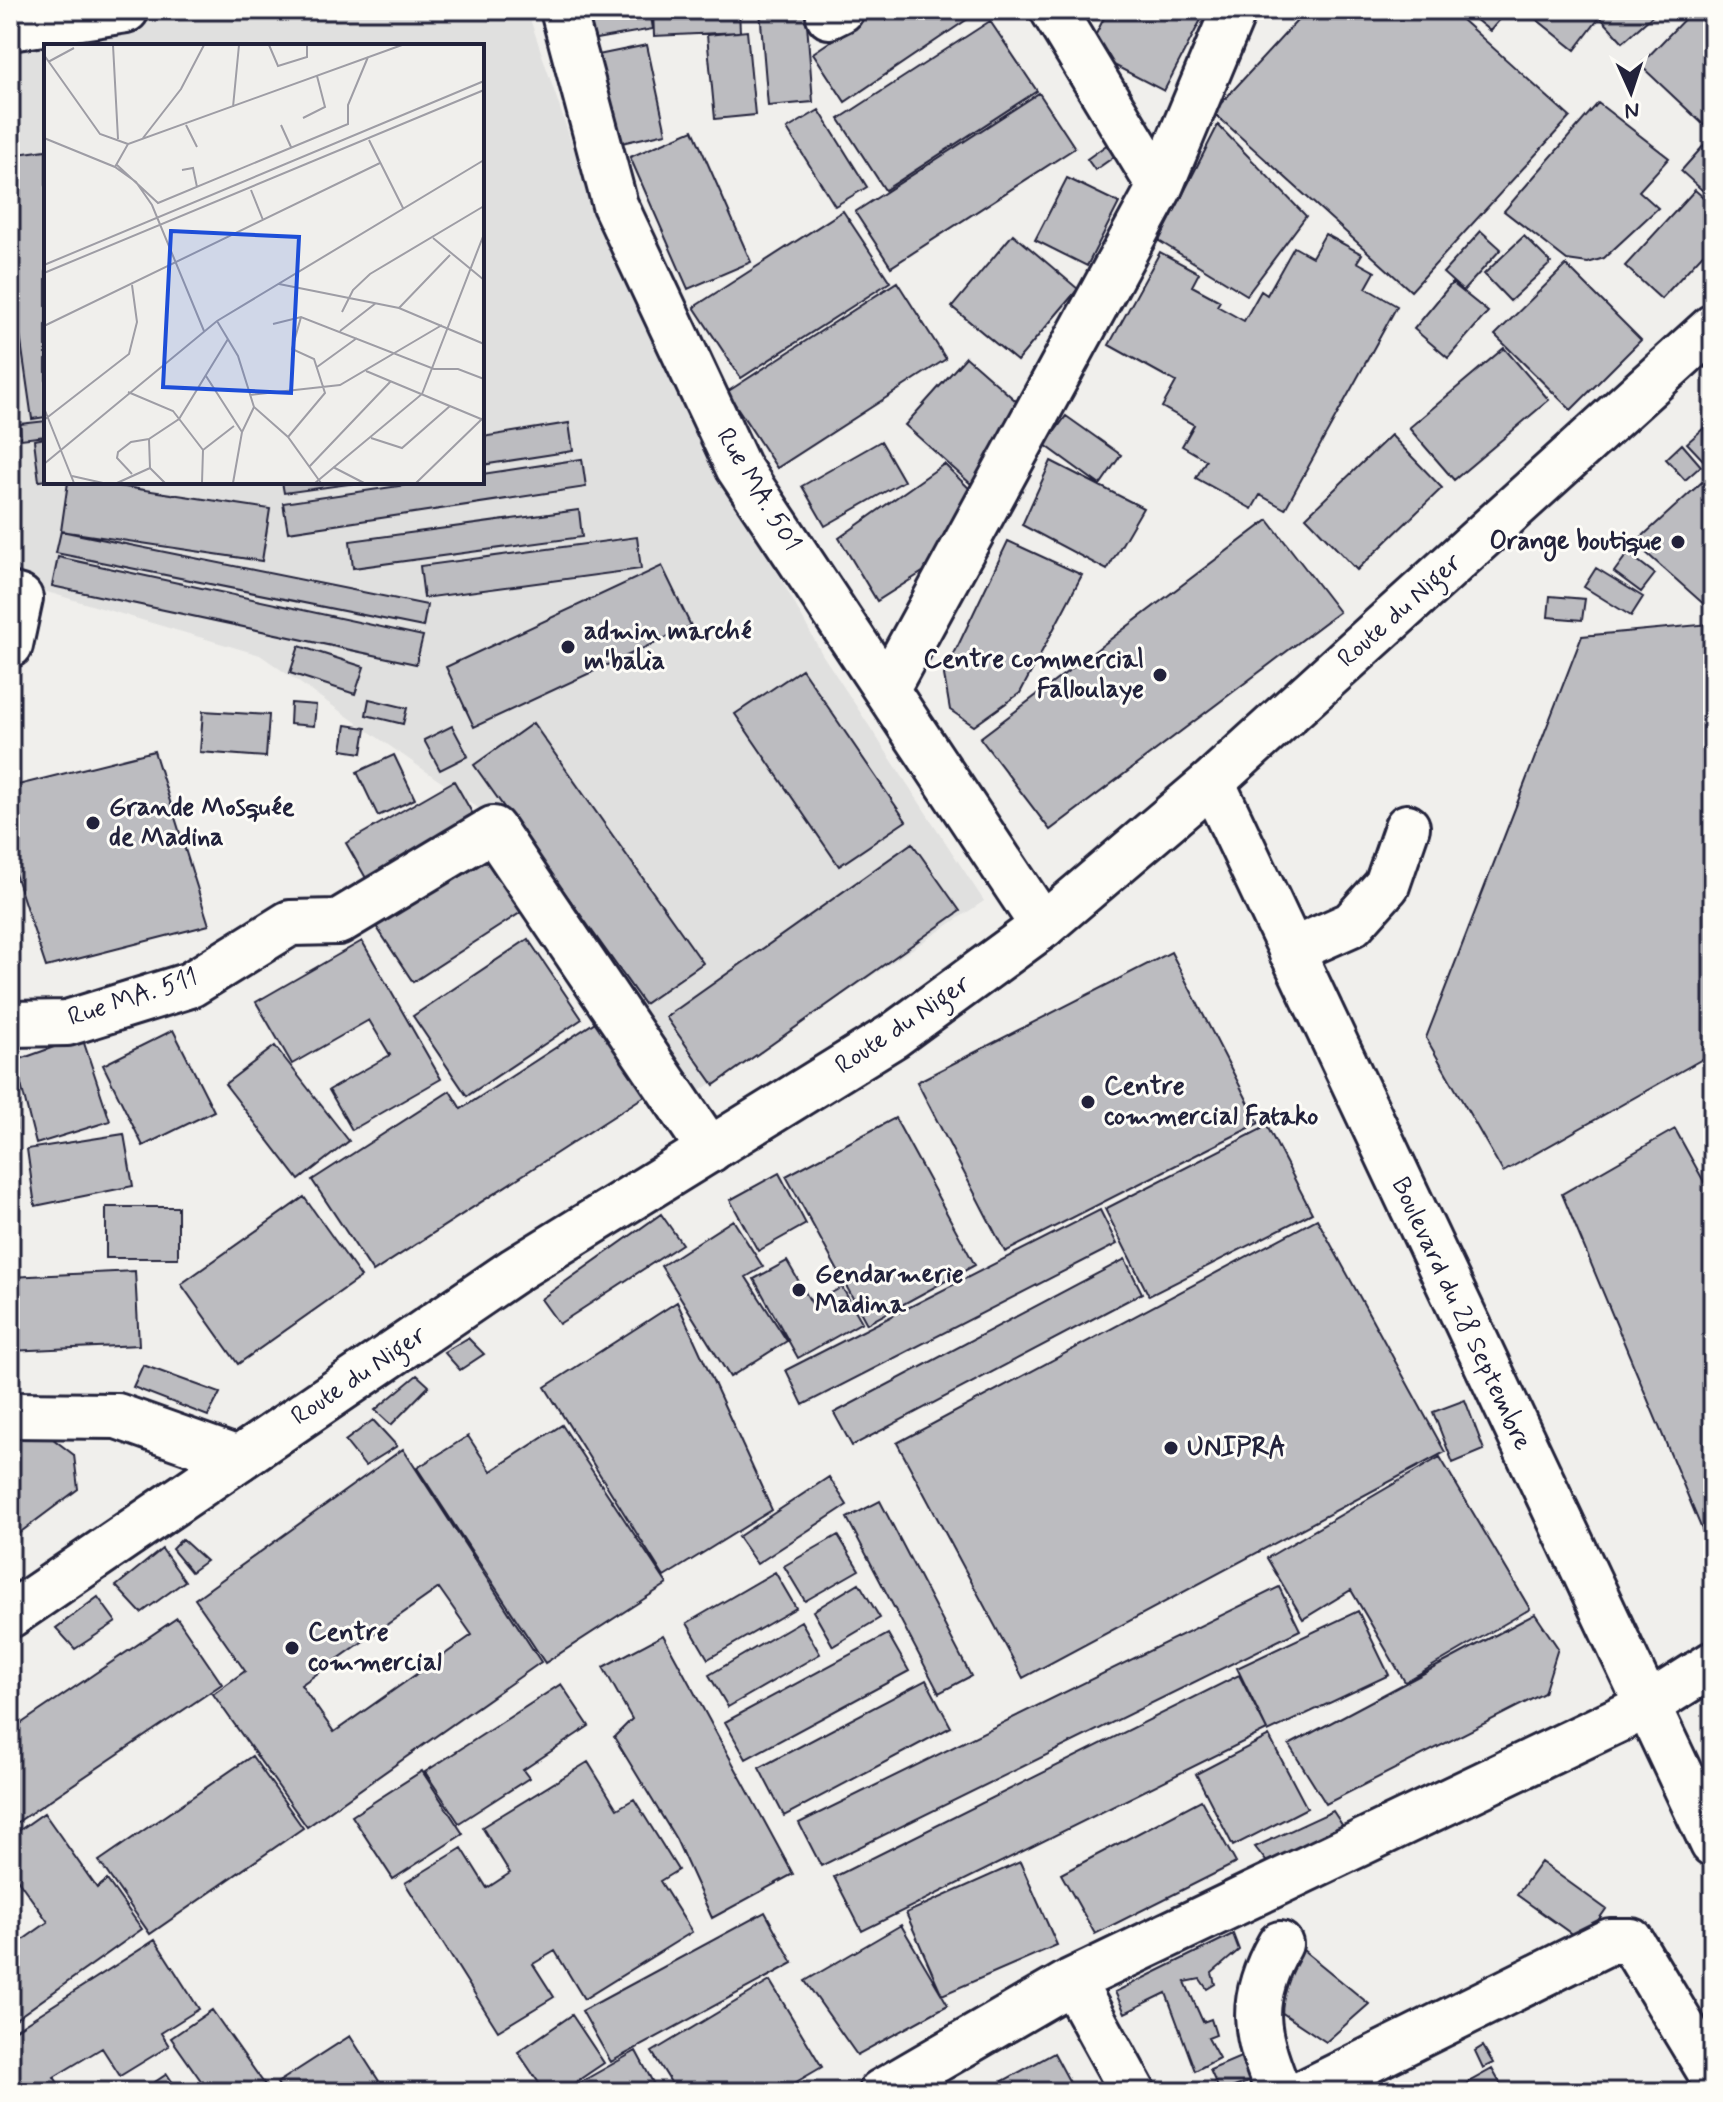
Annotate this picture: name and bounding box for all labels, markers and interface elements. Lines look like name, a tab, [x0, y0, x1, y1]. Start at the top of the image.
inset map	[44, 44, 484, 484]
north arrow	[1591, 52, 1671, 132]
text: N	[1624, 96, 1640, 124]
street label: Rue MA. 501	[708, 422, 808, 558]
place label: Orange boutique	[1489, 525, 1662, 562]
marker: Orange boutique	[1669, 533, 1687, 551]
street label: Route du Niger	[1331, 546, 1472, 678]
place label: admin marché m'balia	[584, 615, 752, 679]
marker: admin marché m'balia	[559, 638, 577, 656]
place label: Centre commercial Falloulaye	[924, 643, 1144, 707]
marker: Centre commercial Falloulaye	[1151, 666, 1169, 684]
place label: Grande Mosquée de Madina	[109, 791, 295, 855]
marker: Grande Mosquée de Madina	[84, 814, 102, 832]
street label: Rue MA. 511	[64, 961, 202, 1035]
street label: Route du Niger	[829, 967, 980, 1085]
place label: Centre commercial Fatako	[1104, 1070, 1318, 1134]
marker: Centre commercial Fatako	[1079, 1093, 1097, 1111]
street label: Boulevard du 28 Septembre	[1383, 1172, 1539, 1456]
place label: Gendarmerie Madina	[815, 1258, 964, 1322]
marker: Gendarmerie Madina	[790, 1281, 808, 1299]
street label: Route du Niger	[285, 1318, 436, 1436]
place label: UNIPRA	[1187, 1431, 1286, 1465]
marker: UNIPRA	[1162, 1439, 1180, 1457]
place label: Centre commercial	[308, 1616, 442, 1680]
marker: Centre commercial	[283, 1639, 301, 1657]

